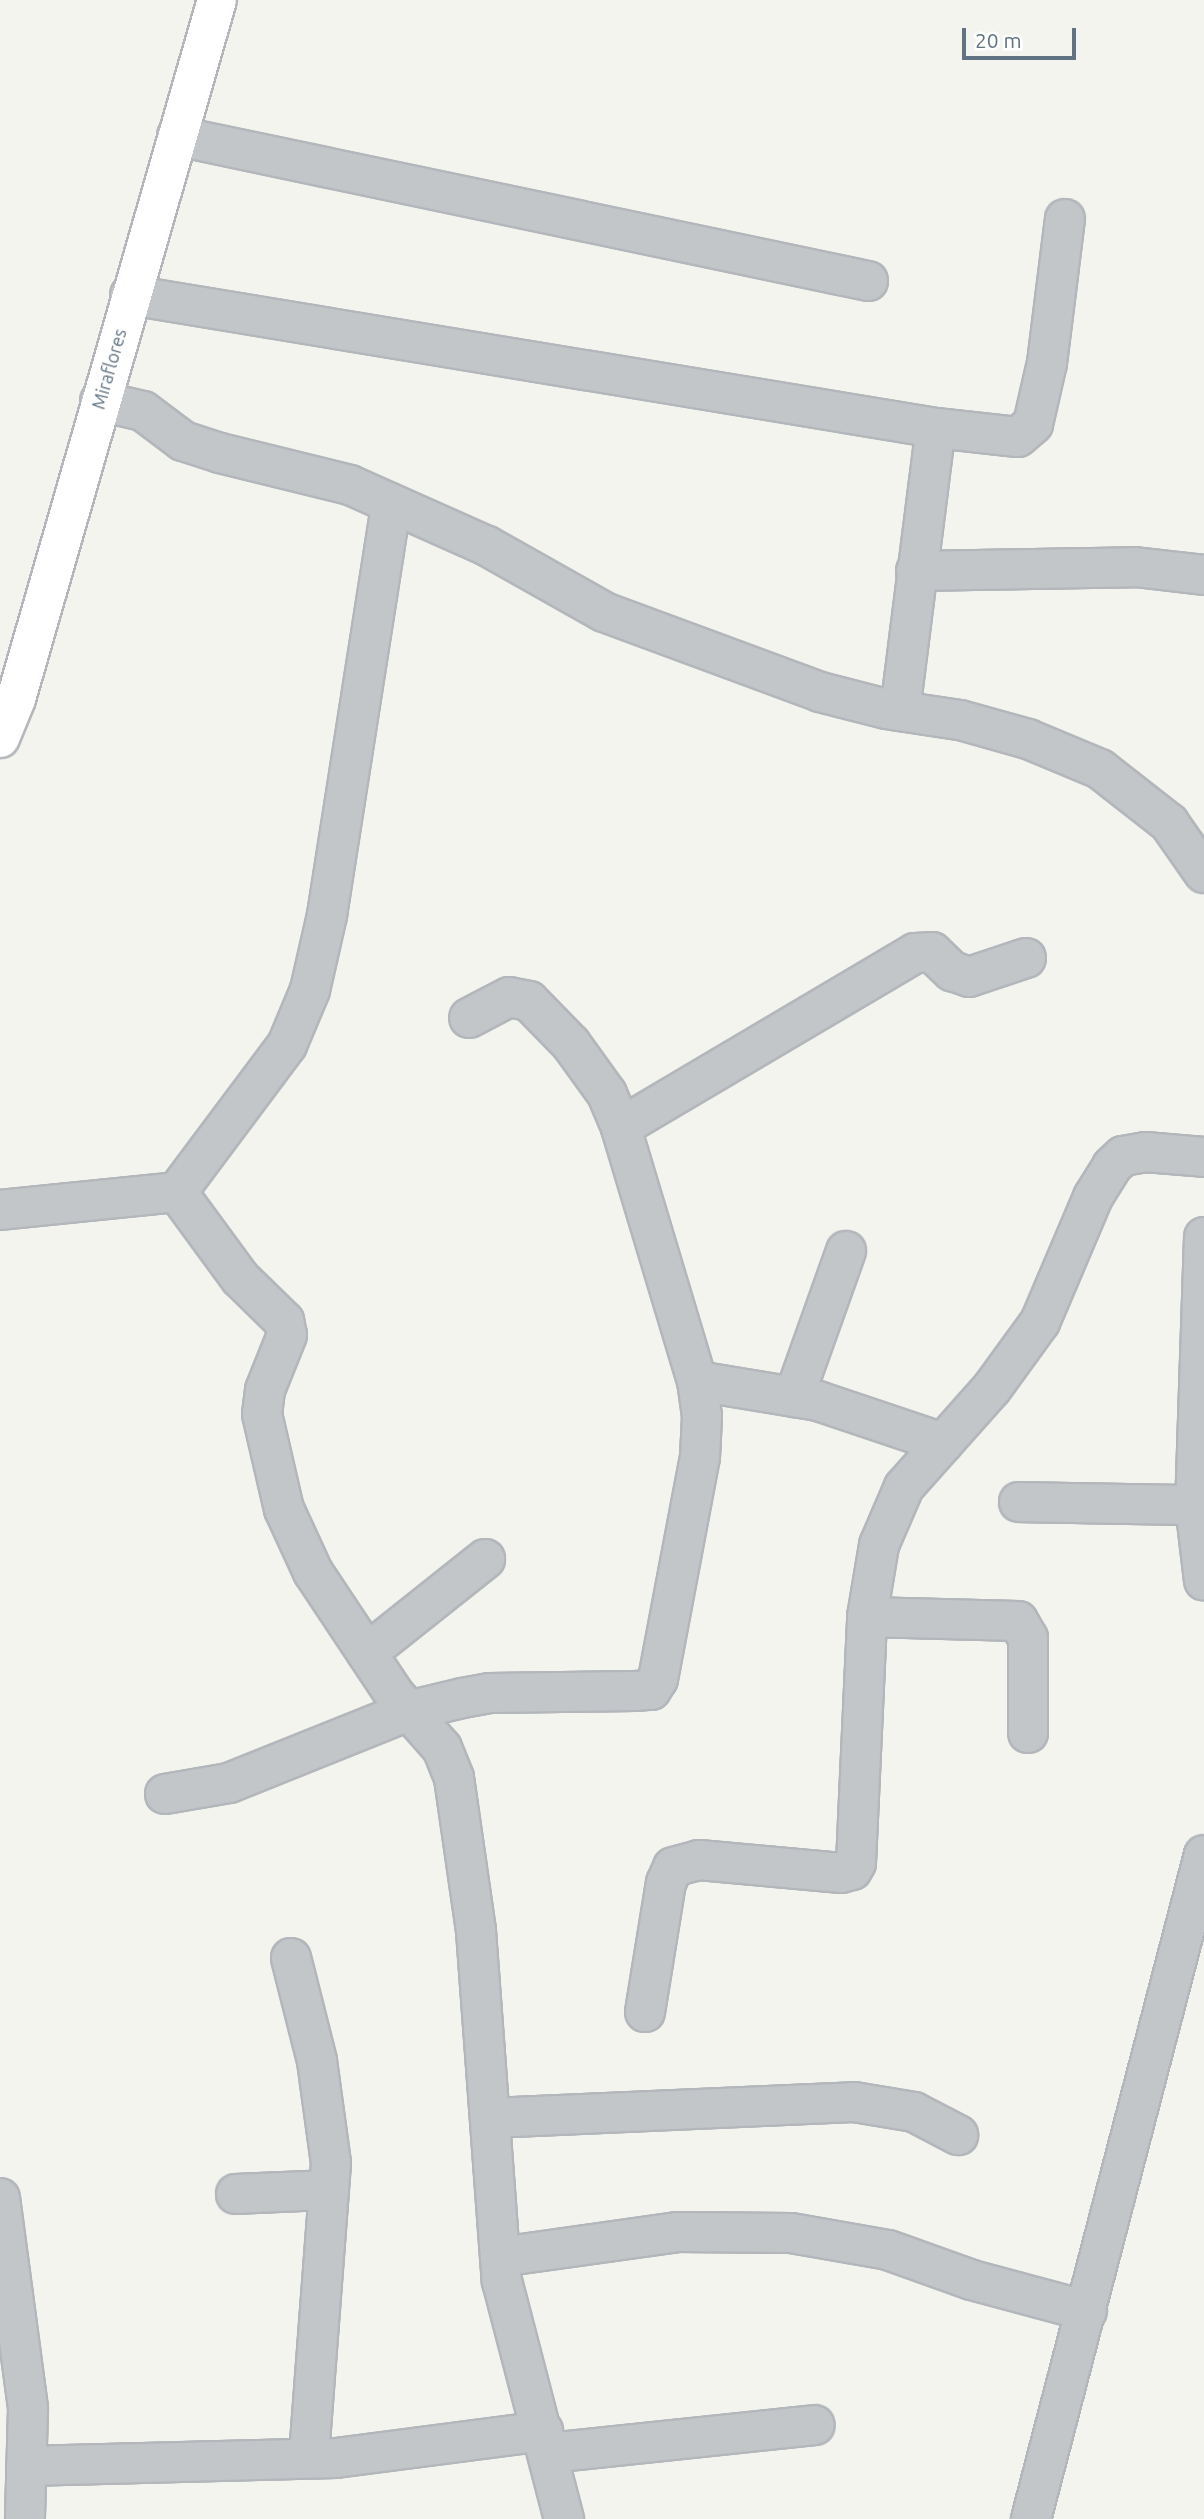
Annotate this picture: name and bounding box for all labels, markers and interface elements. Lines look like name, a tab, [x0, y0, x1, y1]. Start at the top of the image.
scale bar	[966, 14, 1080, 58]
text: 20 m	[975, 28, 1022, 52]
street label: Miraflores	[87, 326, 131, 412]

